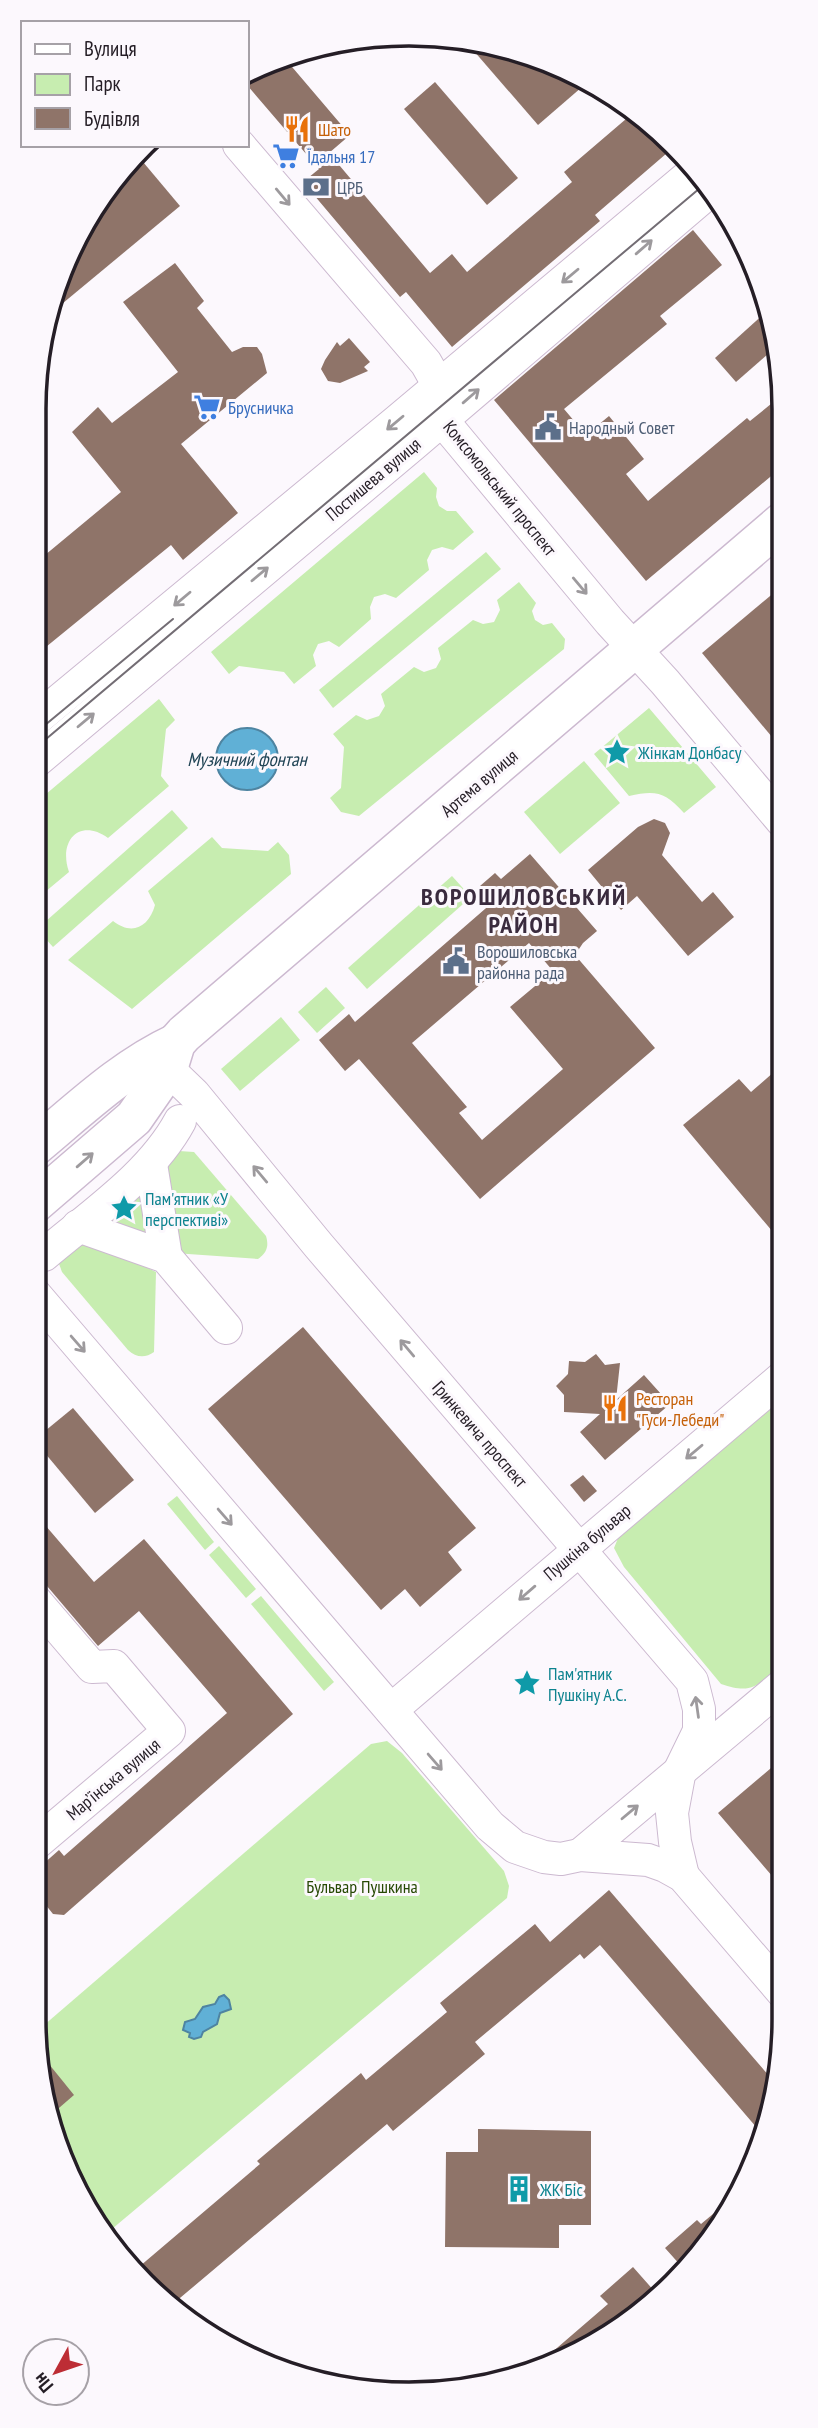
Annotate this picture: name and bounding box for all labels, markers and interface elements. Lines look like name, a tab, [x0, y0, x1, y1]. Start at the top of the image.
legend	[21, 21, 248, 147]
text: Вулиця	[84, 35, 137, 62]
text: Парк	[84, 70, 121, 97]
text: Будівля	[84, 105, 140, 132]
restaurant icon: Шато	[282, 114, 312, 144]
place label: Шато	[318, 118, 351, 141]
supermarket icon: Їдальня 17	[271, 141, 301, 171]
place label: Їдальня 17	[307, 145, 375, 168]
bank icon: ЦРБ	[301, 172, 331, 202]
place label: ЦРБ	[337, 176, 363, 199]
one-way arrow	[275, 188, 291, 206]
one-way arrow	[634, 239, 652, 255]
one-way arrow	[561, 269, 579, 284]
one-way arrow	[462, 388, 480, 404]
supermarket icon: Брусничка	[192, 392, 222, 422]
place label: Брусничка	[228, 396, 294, 419]
public building icon: Народный Совет	[533, 412, 563, 442]
one-way arrow	[387, 415, 405, 430]
street label: Комсомольський проспект	[438, 416, 562, 561]
place label: Народный Совет	[569, 416, 675, 439]
street label: Постишева вулиця	[321, 432, 425, 526]
one-way arrow	[250, 566, 268, 582]
one-way arrow	[572, 576, 588, 594]
one-way arrow	[174, 591, 192, 606]
one-way arrow	[76, 712, 94, 728]
place icon: Жінкам Донбасу	[602, 737, 632, 767]
place label: Жінкам Донбасу	[637, 741, 742, 764]
street label: Артема вулиця	[436, 744, 522, 822]
water label: Музичний фонтан	[187, 747, 309, 771]
district label: ВОРОШИЛОВСЬКИЙ РАЙОН	[421, 881, 627, 940]
place label: Ворошиловська районна рада	[477, 940, 577, 984]
public building icon: Ворошиловська районна рада	[441, 946, 471, 976]
one-way arrow	[76, 1152, 94, 1168]
one-way arrow	[252, 1166, 268, 1184]
place label: Пам'ятник «У перспективі»	[145, 1187, 229, 1231]
place icon: Пам'ятник «У перспективі»	[109, 1193, 139, 1223]
one-way arrow	[70, 1334, 86, 1352]
one-way arrow	[400, 1339, 415, 1357]
street label: Гринкевича проспект	[428, 1376, 533, 1492]
place label: Ресторан "Гуси-Лебеди"	[636, 1387, 724, 1431]
restaurant icon: Ресторан "Гуси-Лебеди"	[600, 1393, 630, 1423]
one-way arrow	[685, 1443, 703, 1459]
street label: Пушкіна бульвар	[539, 1499, 636, 1585]
one-way arrow	[217, 1507, 233, 1525]
one-way arrow	[519, 1585, 537, 1601]
place label: Пам'ятник Пушкіну А.С.	[548, 1662, 627, 1706]
place icon: Пам'ятник Пушкіну А.С.	[512, 1668, 542, 1698]
one-way arrow	[691, 1696, 704, 1719]
street label: Мар’їнська вулиця	[61, 1733, 165, 1825]
one-way arrow	[427, 1753, 443, 1771]
one-way arrow	[621, 1804, 639, 1820]
park label: Бульвар Пушкина	[306, 1875, 418, 1898]
building icon: ЖК Біс	[504, 2174, 534, 2204]
place label: ЖК Біс	[539, 2178, 583, 2201]
north arrow	[21, 2337, 91, 2407]
text: Пн	[28, 2368, 58, 2398]

